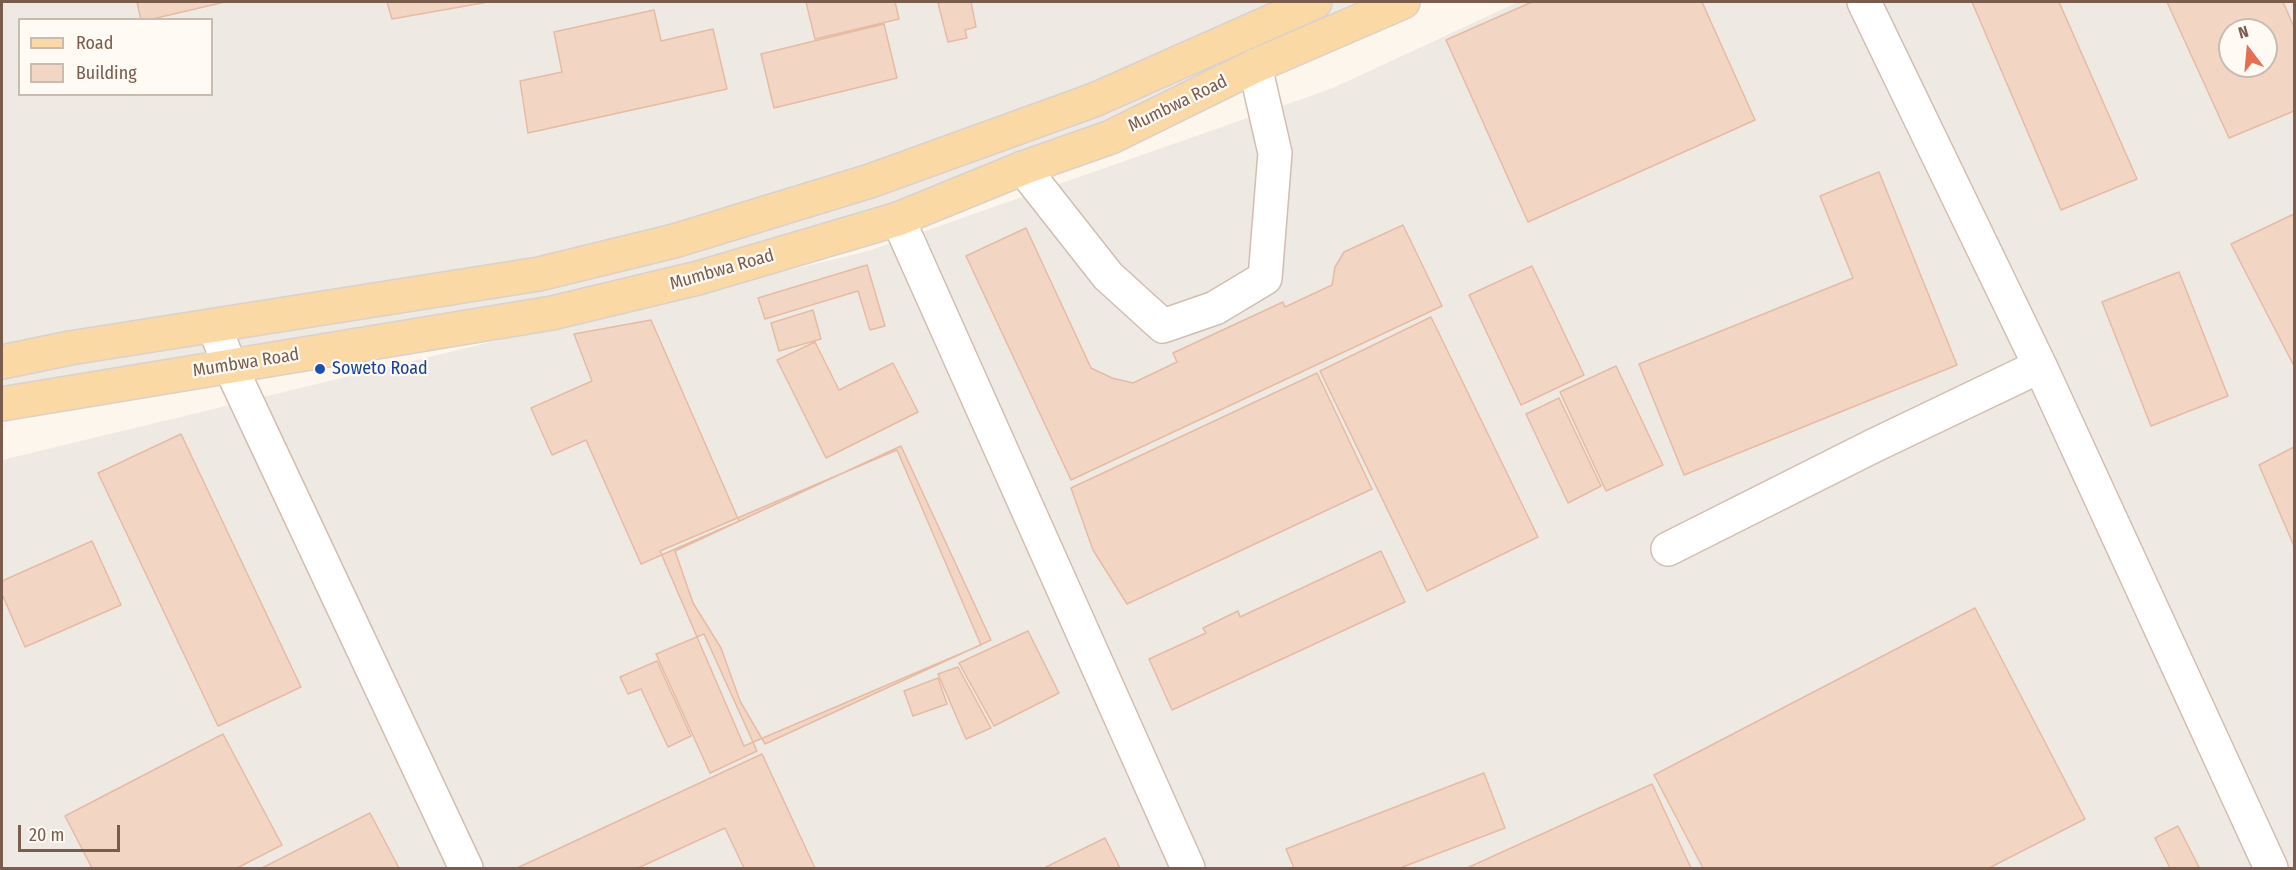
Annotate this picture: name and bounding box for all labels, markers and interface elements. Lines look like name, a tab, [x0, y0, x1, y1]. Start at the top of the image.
legend	[18, 18, 213, 96]
north arrow	[2218, 18, 2278, 78]
text: N	[2236, 22, 2251, 43]
text: Road	[76, 32, 113, 54]
text: Building	[76, 62, 137, 84]
street label: Mumbwa Road	[1125, 71, 1231, 137]
street label: Mumbwa Road	[667, 245, 777, 295]
street label: Mumbwa Road	[191, 344, 301, 382]
place label: Soweto Road	[332, 358, 428, 380]
marker: Soweto Road	[313, 362, 327, 376]
scale bar	[21, 813, 123, 851]
text: 20 m	[29, 824, 64, 846]

